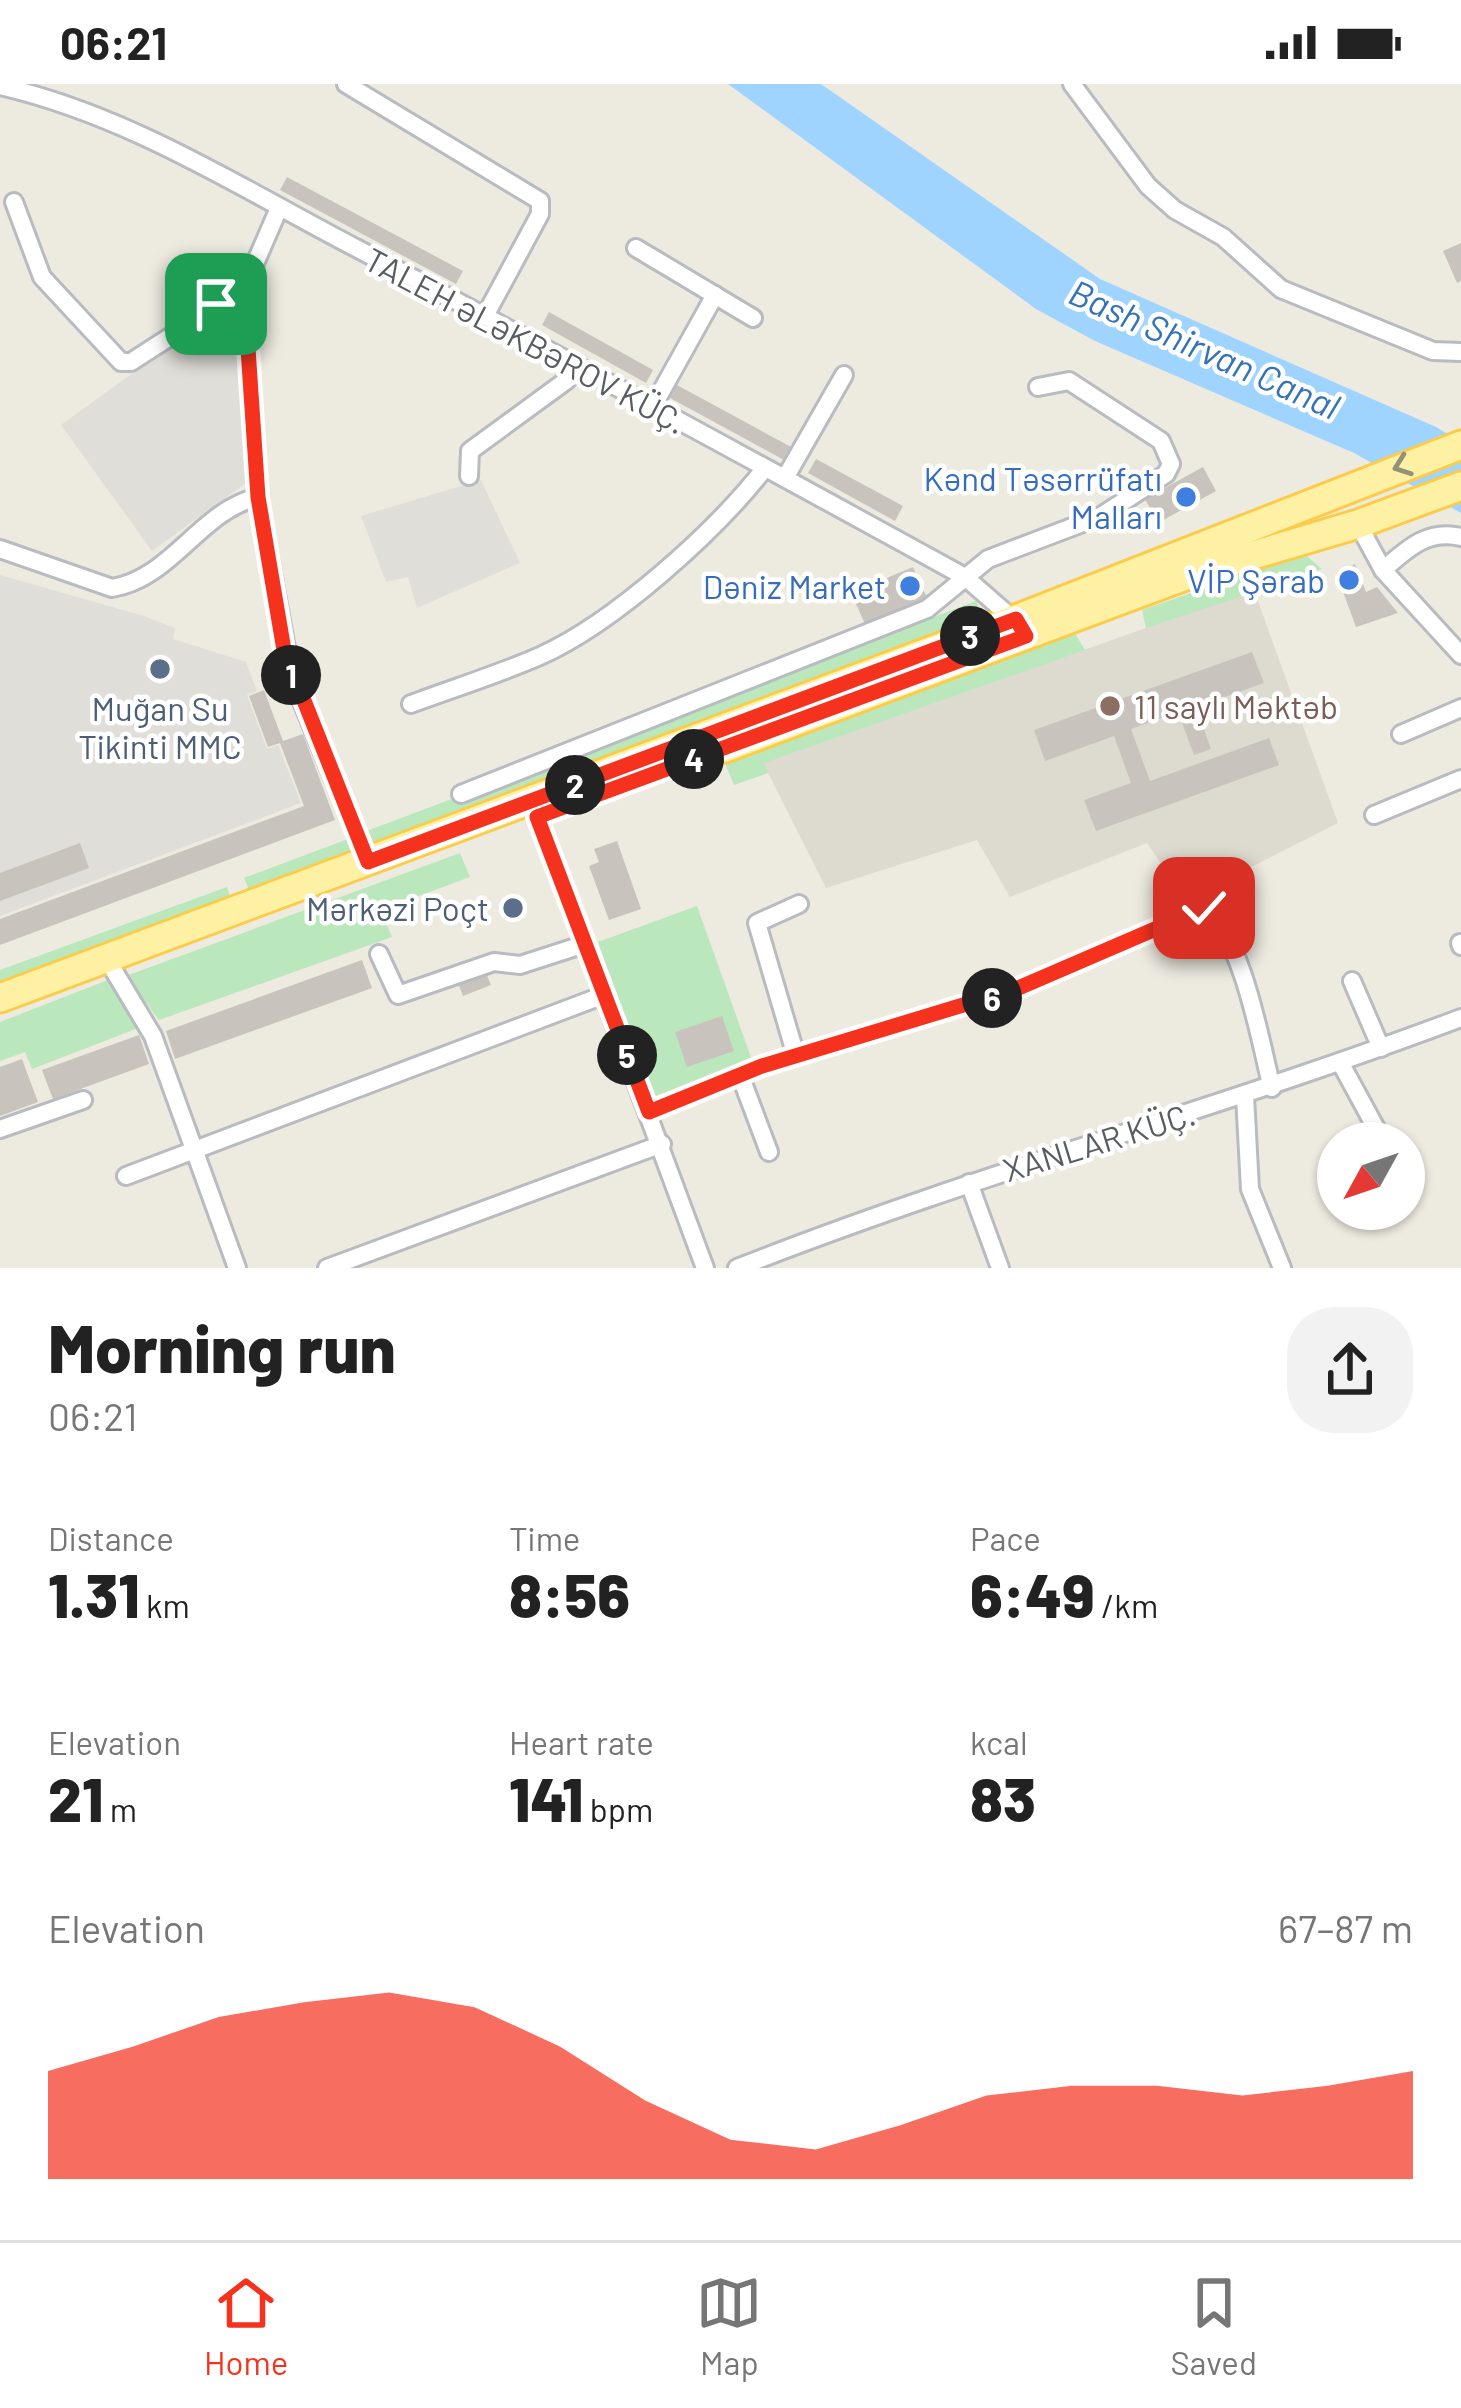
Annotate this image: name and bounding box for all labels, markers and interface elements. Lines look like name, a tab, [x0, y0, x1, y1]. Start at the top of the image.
text: 06:21	[60, 15, 167, 69]
street label: TALEH ƏLƏKBƏROV KÜÇ.	[358, 238, 694, 442]
pin	[165, 253, 267, 355]
water label: Bash Shirvan Canal	[1063, 269, 1347, 427]
icon: arrive	[183, 271, 249, 337]
one-way arrow	[1393, 452, 1414, 476]
place label: Kənd Təsərrüfatı Malları	[924, 458, 1162, 536]
marker: Kənd Təsərrüfatı Malları	[1173, 484, 1199, 510]
place label: VİP Şərab	[1187, 560, 1325, 600]
place label: Dəniz Market	[703, 566, 886, 606]
marker: VİP Şərab	[1336, 567, 1362, 593]
marker: Dəniz Market	[897, 573, 923, 599]
pin: 3	[940, 606, 1000, 666]
text: 3	[961, 616, 979, 656]
pin: 1	[261, 645, 321, 705]
text: 1	[285, 655, 297, 695]
marker: Muğan Su Tikinti MMC	[147, 656, 173, 682]
place label: 11 saylı Məktəb	[1134, 686, 1338, 726]
place label: Muğan Su Tikinti MMC	[78, 688, 242, 766]
marker: 11 saylı Məktəb	[1097, 693, 1123, 719]
pin: 4	[664, 729, 724, 789]
text: 4	[684, 739, 704, 779]
pin: 2	[545, 755, 605, 815]
text: 2	[566, 765, 584, 805]
pin	[1153, 857, 1255, 959]
icon: check	[1171, 875, 1237, 941]
place label: Mərkəzi Poçt	[306, 888, 489, 928]
marker: Mərkəzi Poçt	[500, 895, 526, 921]
pin: 6	[962, 968, 1022, 1028]
text: 6	[983, 978, 1001, 1018]
pin: 5	[597, 1025, 657, 1085]
text: 5	[618, 1035, 636, 1075]
street label: XANLAR KÜÇ.	[998, 1093, 1200, 1189]
north arrow	[1317, 1122, 1425, 1230]
map controls	[1317, 1122, 1425, 1230]
text: Morning run	[48, 1307, 396, 1386]
button: share	[1287, 1307, 1413, 1433]
text: 06:21	[48, 1392, 137, 1439]
text: Distance	[48, 1518, 174, 1558]
text: Time	[509, 1518, 580, 1558]
text: Pace	[970, 1518, 1041, 1558]
text: 1.31	[48, 1558, 139, 1630]
text: 8:56	[509, 1558, 630, 1630]
text: 6:49	[970, 1558, 1095, 1630]
text: km	[139, 1585, 190, 1625]
text: /km	[1095, 1585, 1158, 1625]
text: Elevation	[48, 1722, 181, 1762]
text: Heart rate	[509, 1722, 654, 1762]
text: kcal	[970, 1722, 1028, 1762]
text: 21	[48, 1762, 103, 1834]
text: 141	[509, 1762, 583, 1834]
text: 83	[970, 1762, 1036, 1834]
text: m	[103, 1789, 137, 1829]
text: bpm	[583, 1789, 653, 1829]
text: Elevation	[48, 1904, 205, 1951]
text: 67–87 m	[1278, 1904, 1413, 1951]
tab: Home	[204, 2270, 288, 2382]
tab: Map	[696, 2270, 762, 2382]
tab: Saved	[1170, 2270, 1257, 2382]

